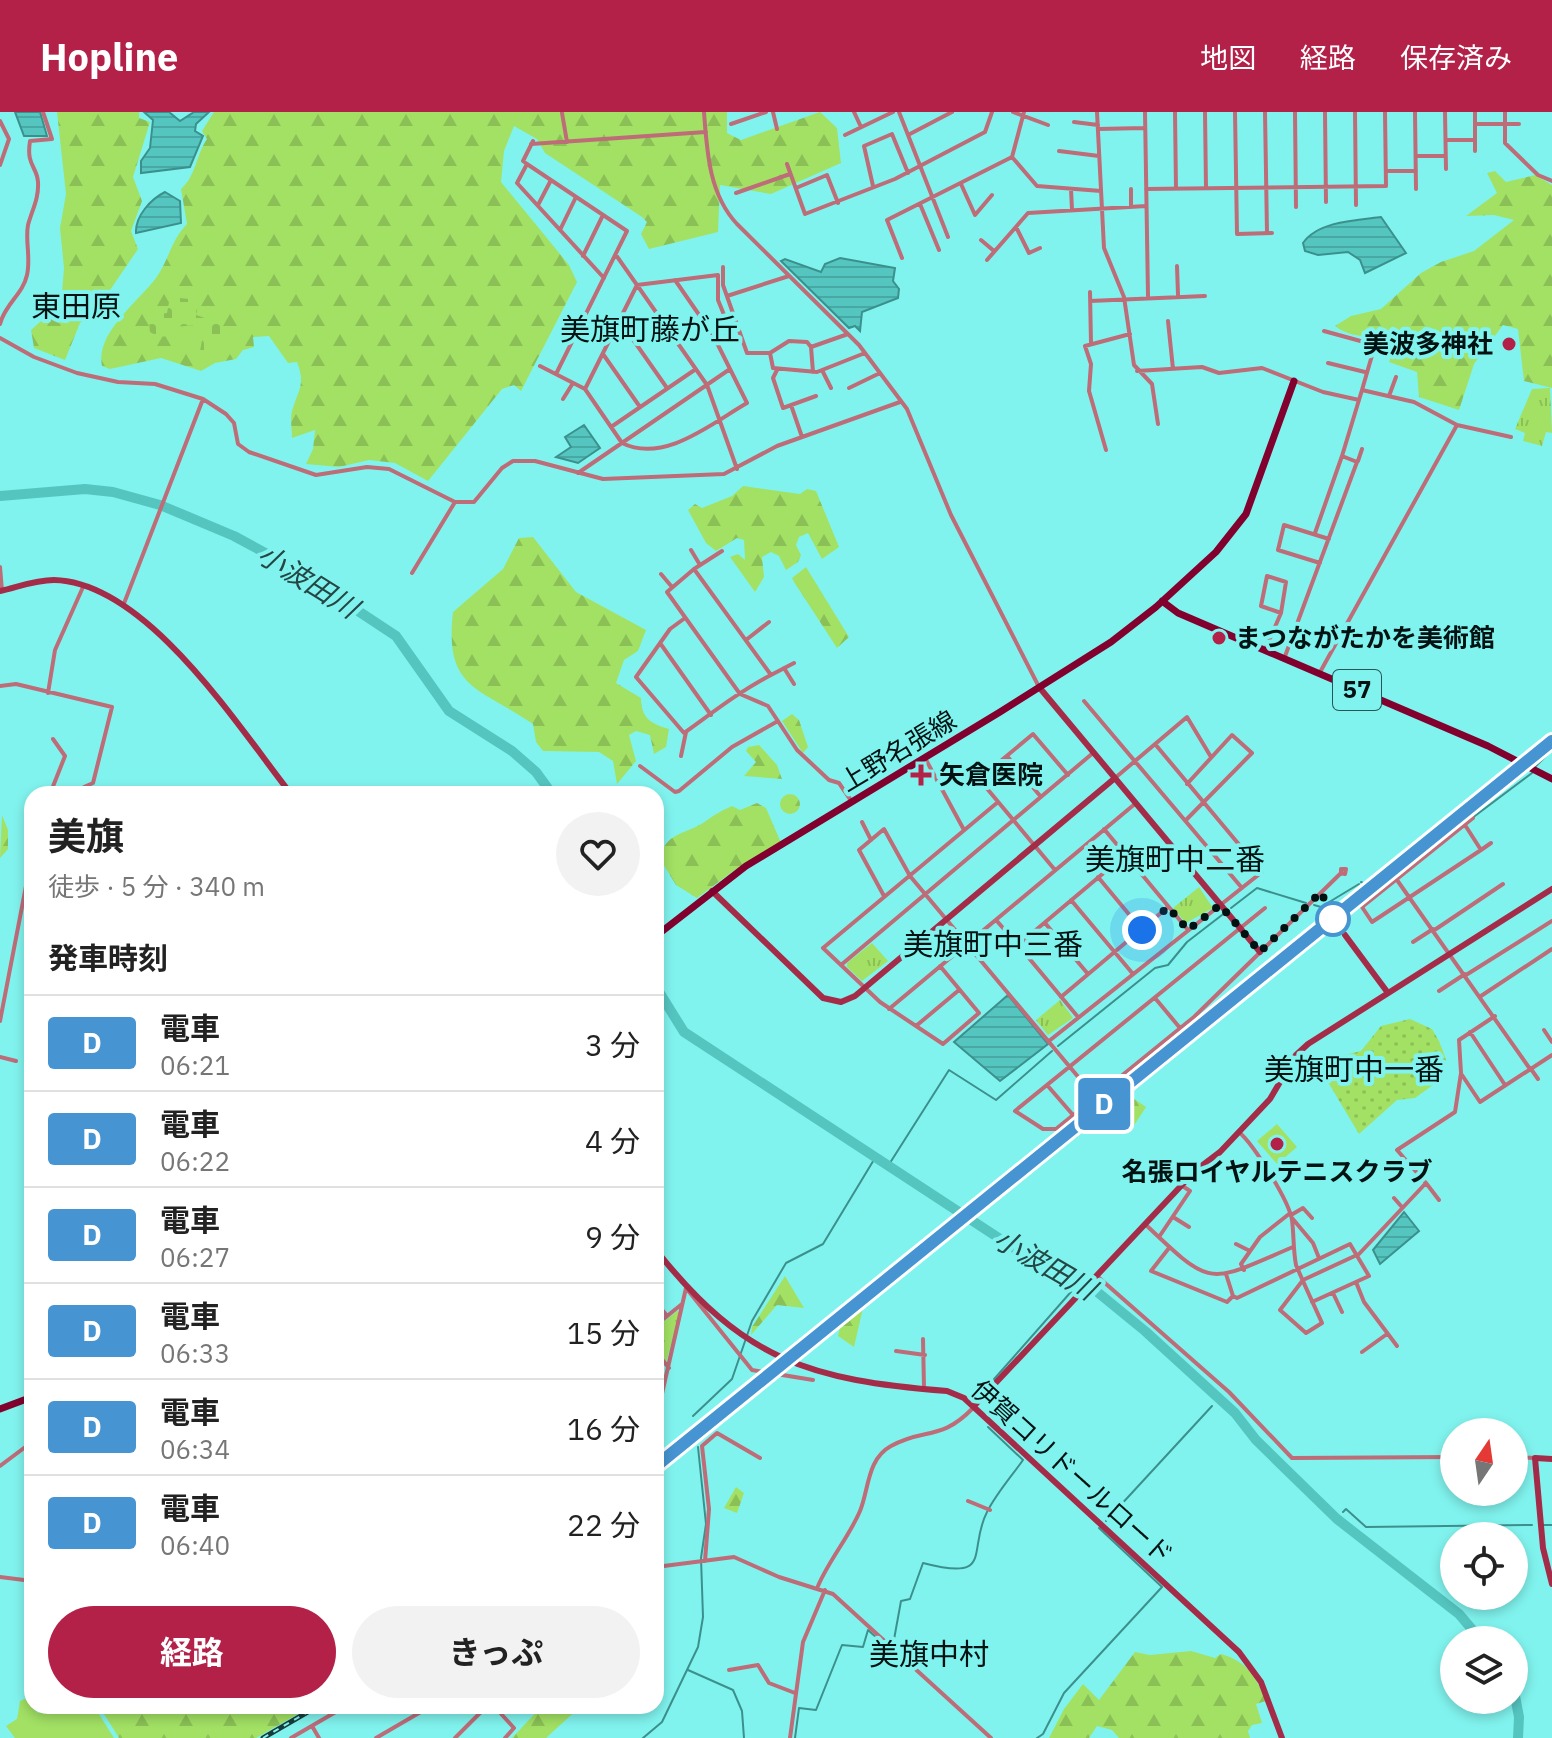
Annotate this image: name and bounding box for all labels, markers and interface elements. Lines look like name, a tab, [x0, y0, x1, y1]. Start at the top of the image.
text: Hopline	[40, 32, 178, 81]
text: 地図	[1200, 39, 1256, 76]
text: 経路	[1300, 39, 1356, 76]
text: 保存済み	[1400, 39, 1512, 76]
district label: 東田原	[31, 286, 121, 325]
district label: 美旗町藤が丘	[560, 309, 740, 348]
place label: 美波多神社	[1363, 326, 1493, 360]
marker: 美波多神社	[1500, 335, 1518, 353]
water label: 小波田川	[251, 535, 368, 628]
place label: まつながたかを美術館	[1235, 620, 1495, 654]
marker: まつながたかを美術館	[1210, 629, 1228, 647]
road number: 57	[1333, 670, 1381, 710]
street label: 上野名張線	[833, 702, 962, 798]
place label: 矢倉医院	[939, 757, 1043, 791]
marker: 矢倉医院	[910, 764, 932, 786]
text: 美旗	[48, 811, 124, 860]
button: heart	[556, 812, 640, 896]
district label: 美旗町中二番	[1085, 839, 1265, 878]
text: 徒歩 · 5 分 · 340 m	[48, 869, 265, 903]
unlabelled marker	[1316, 902, 1350, 936]
your location	[1122, 910, 1162, 950]
district label: 美旗町中三番	[903, 924, 1083, 963]
text: 発車時刻	[48, 938, 168, 977]
text: 電車	[160, 1008, 220, 1047]
text: D	[82, 1024, 102, 1061]
text: 3 分	[585, 1025, 640, 1064]
text: 06:21	[160, 1048, 230, 1082]
district label: 美旗町中一番	[1264, 1049, 1444, 1088]
line badge: D	[1078, 1078, 1130, 1130]
text: D	[1094, 1085, 1114, 1122]
text: 電車	[160, 1104, 220, 1143]
text: D	[82, 1120, 102, 1157]
text: 4 分	[585, 1121, 640, 1160]
marker: 名張ロイヤルテニスクラブ	[1268, 1135, 1286, 1153]
text: 06:22	[160, 1144, 230, 1178]
place label: 名張ロイヤルテニスクラブ	[1121, 1154, 1433, 1188]
text: 電車	[160, 1200, 220, 1239]
text: D	[82, 1216, 102, 1253]
text: 9 分	[585, 1217, 640, 1256]
water label: 小波田川	[987, 1220, 1106, 1309]
text: 06:27	[160, 1240, 230, 1274]
text: 電車	[160, 1296, 220, 1335]
text: D	[82, 1312, 102, 1349]
text: 15 分	[567, 1313, 640, 1352]
text: 06:33	[160, 1336, 230, 1370]
street label: 伊賀コリドールロード	[965, 1372, 1181, 1571]
text: 電車	[160, 1392, 220, 1431]
text: D	[82, 1408, 102, 1445]
text: 16 分	[567, 1409, 640, 1448]
north arrow	[1440, 1418, 1528, 1506]
map controls	[1440, 1418, 1528, 1714]
text: 06:34	[160, 1432, 230, 1466]
text: 電車	[160, 1488, 220, 1527]
text: D	[82, 1504, 102, 1541]
text: 22 分	[567, 1505, 640, 1544]
button: locate	[1440, 1522, 1528, 1610]
text: 06:40	[160, 1528, 230, 1562]
button: 経路	[48, 1606, 336, 1698]
button: きっぷ	[352, 1606, 640, 1698]
button: layers	[1440, 1626, 1528, 1714]
district label: 美旗中村	[869, 1634, 989, 1673]

